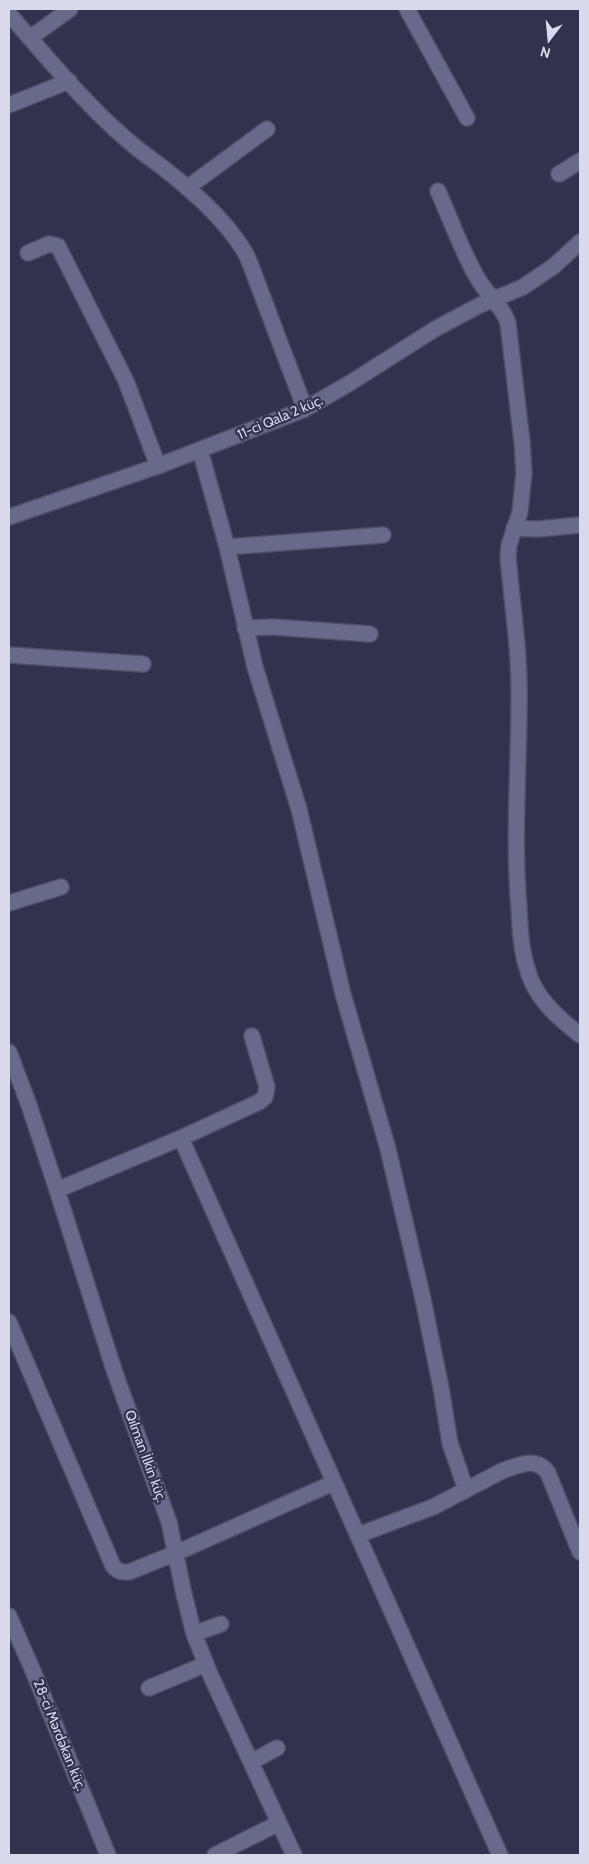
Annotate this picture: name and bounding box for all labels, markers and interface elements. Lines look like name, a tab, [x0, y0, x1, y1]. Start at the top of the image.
north arrow	[524, 15, 574, 65]
text: N	[538, 42, 553, 63]
street label: 11-ci Qala 2 küç.	[234, 391, 326, 443]
street label: Qılman İlkin küç.	[121, 1407, 171, 1505]
street label: 28-ci Mərdəkan küç.	[29, 1677, 91, 1793]

